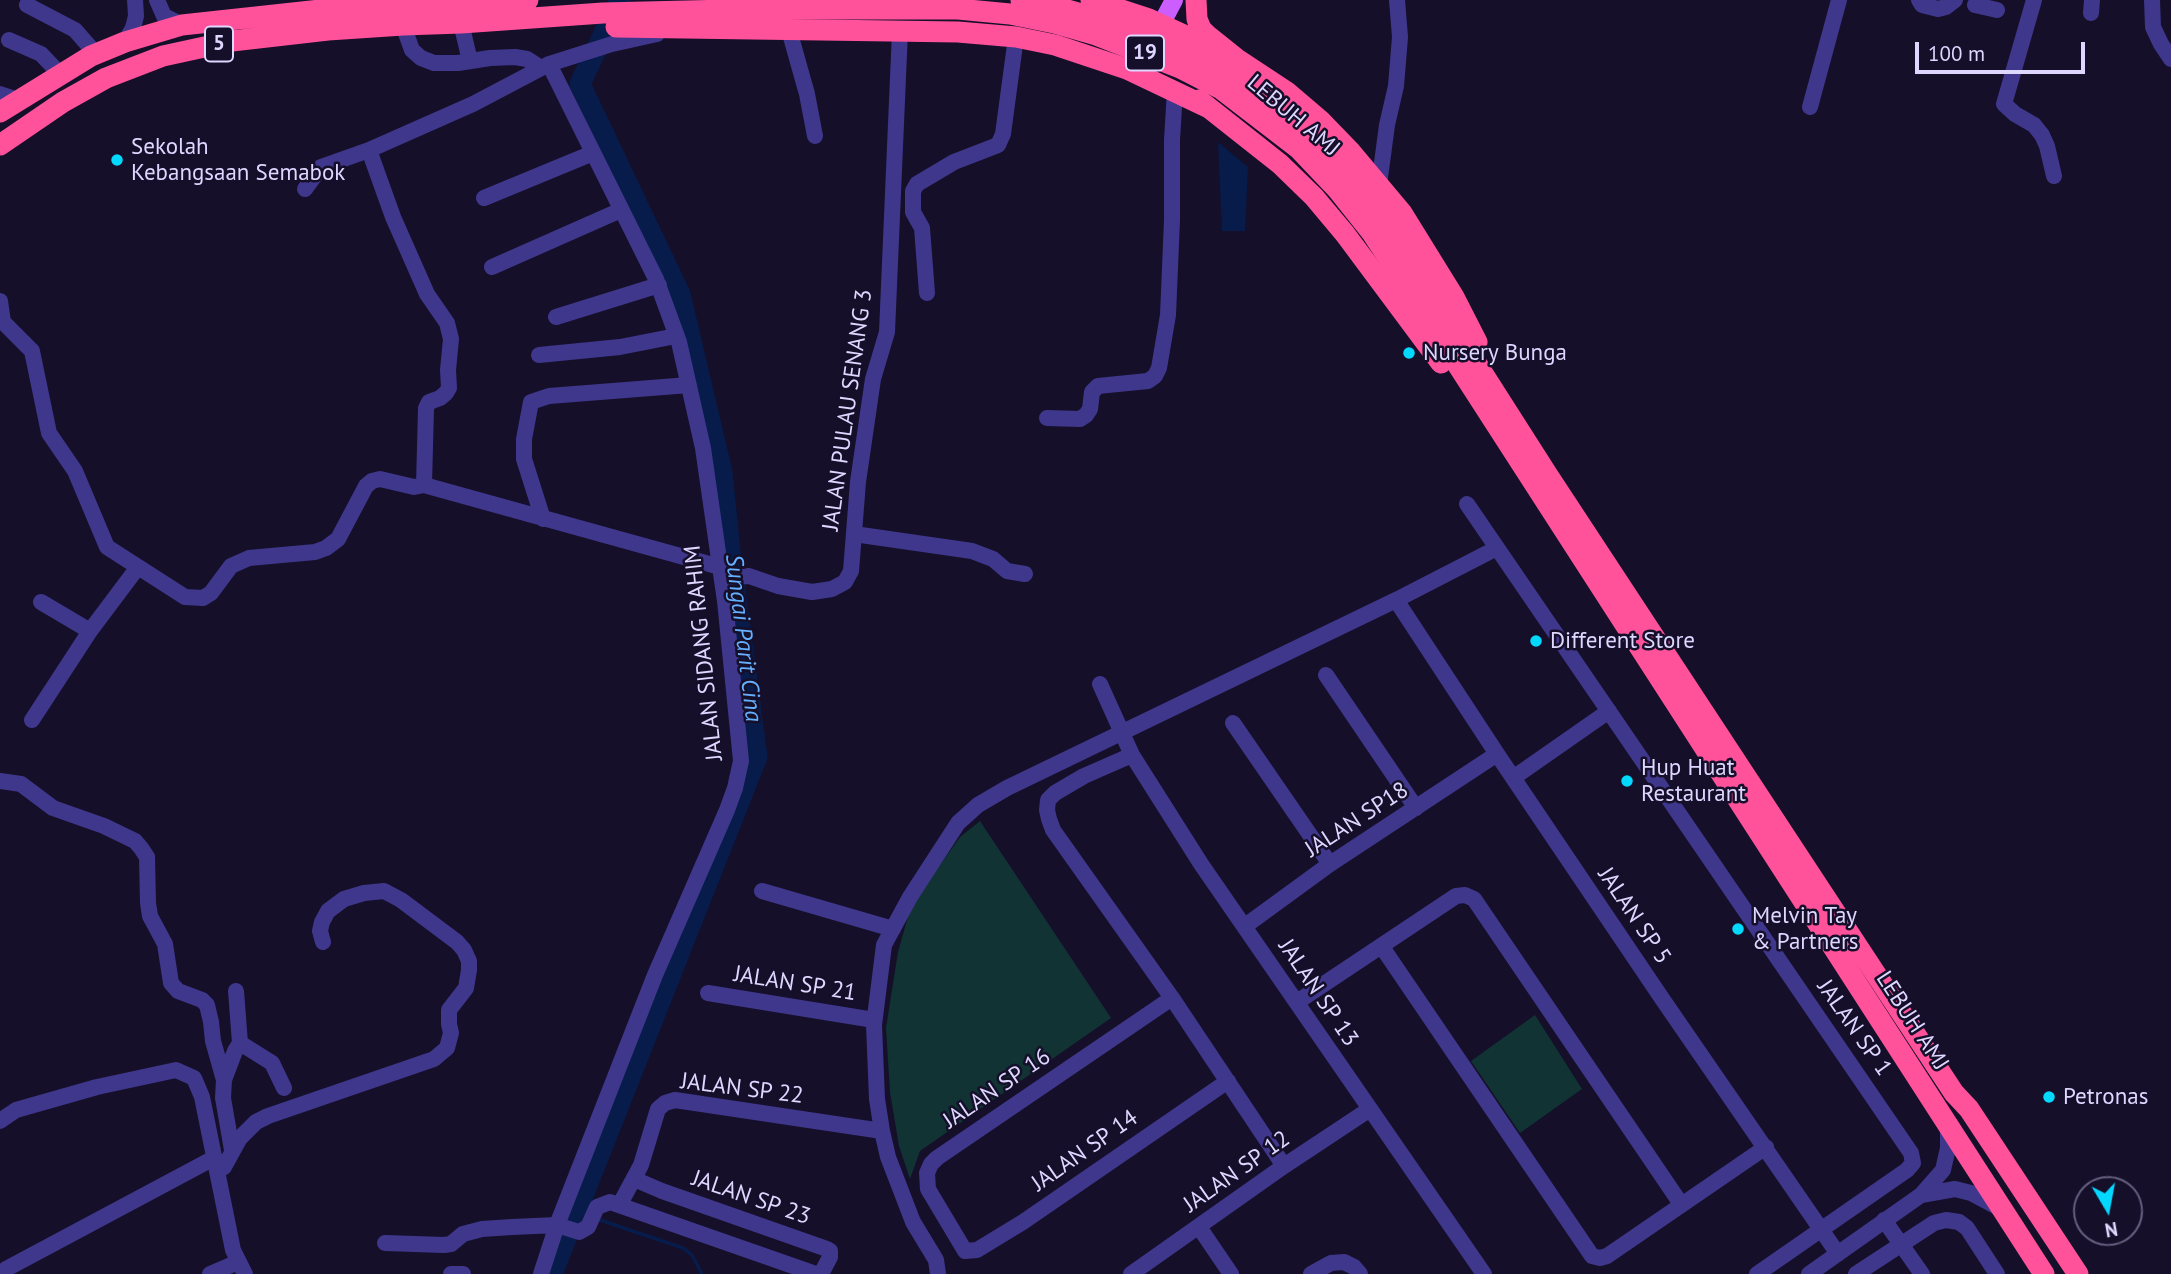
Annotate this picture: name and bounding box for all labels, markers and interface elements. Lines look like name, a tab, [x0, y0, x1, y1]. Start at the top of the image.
road number: 5	[205, 26, 233, 61]
scale bar	[1919, 28, 2089, 72]
road number: 19	[1126, 36, 1164, 70]
text: 100 m	[1928, 40, 1985, 67]
street label: LEBUH AMJ	[1241, 69, 1345, 163]
place label: Sekolah Kebangsaan Semabok	[131, 133, 345, 187]
marker: Sekolah Kebangsaan Semabok	[109, 152, 125, 168]
street label: JALAN PULAU SENANG 3	[817, 288, 879, 532]
place label: Nursery Bunga	[1423, 339, 1567, 367]
marker: Nursery Bunga	[1401, 345, 1417, 361]
street label: JALAN SIDANG RAHIM	[679, 544, 729, 762]
water label: Sungai Parit Cina	[718, 553, 768, 723]
place label: Different Store	[1550, 627, 1695, 655]
marker: Different Store	[1528, 633, 1544, 649]
place label: Hup Huat Restaurant	[1641, 754, 1746, 808]
marker: Hup Huat Restaurant	[1619, 773, 1635, 789]
street label: JALAN SP18	[1300, 776, 1414, 864]
street label: JALAN SP 5	[1592, 862, 1676, 970]
place label: Melvin Tay & Partners	[1752, 902, 1858, 956]
marker: Melvin Tay & Partners	[1730, 921, 1746, 937]
street label: JALAN SP 13	[1272, 934, 1364, 1052]
street label: JALAN SP 21	[732, 961, 858, 1007]
street label: LEBUH AMJ	[1870, 966, 1954, 1076]
street label: JALAN SP 1	[1811, 975, 1897, 1081]
street label: JALAN SP 16	[938, 1043, 1056, 1135]
street label: JALAN SP 22	[679, 1068, 805, 1110]
place label: Petronas	[2063, 1083, 2148, 1111]
marker: Petronas	[2041, 1089, 2057, 1105]
street label: JALAN SP 14	[1026, 1104, 1144, 1198]
street label: JALAN SP 12	[1178, 1125, 1296, 1219]
street label: JALAN SP 23	[688, 1165, 814, 1231]
north arrow	[2073, 1176, 2143, 1246]
text: N	[2103, 1217, 2120, 1243]

